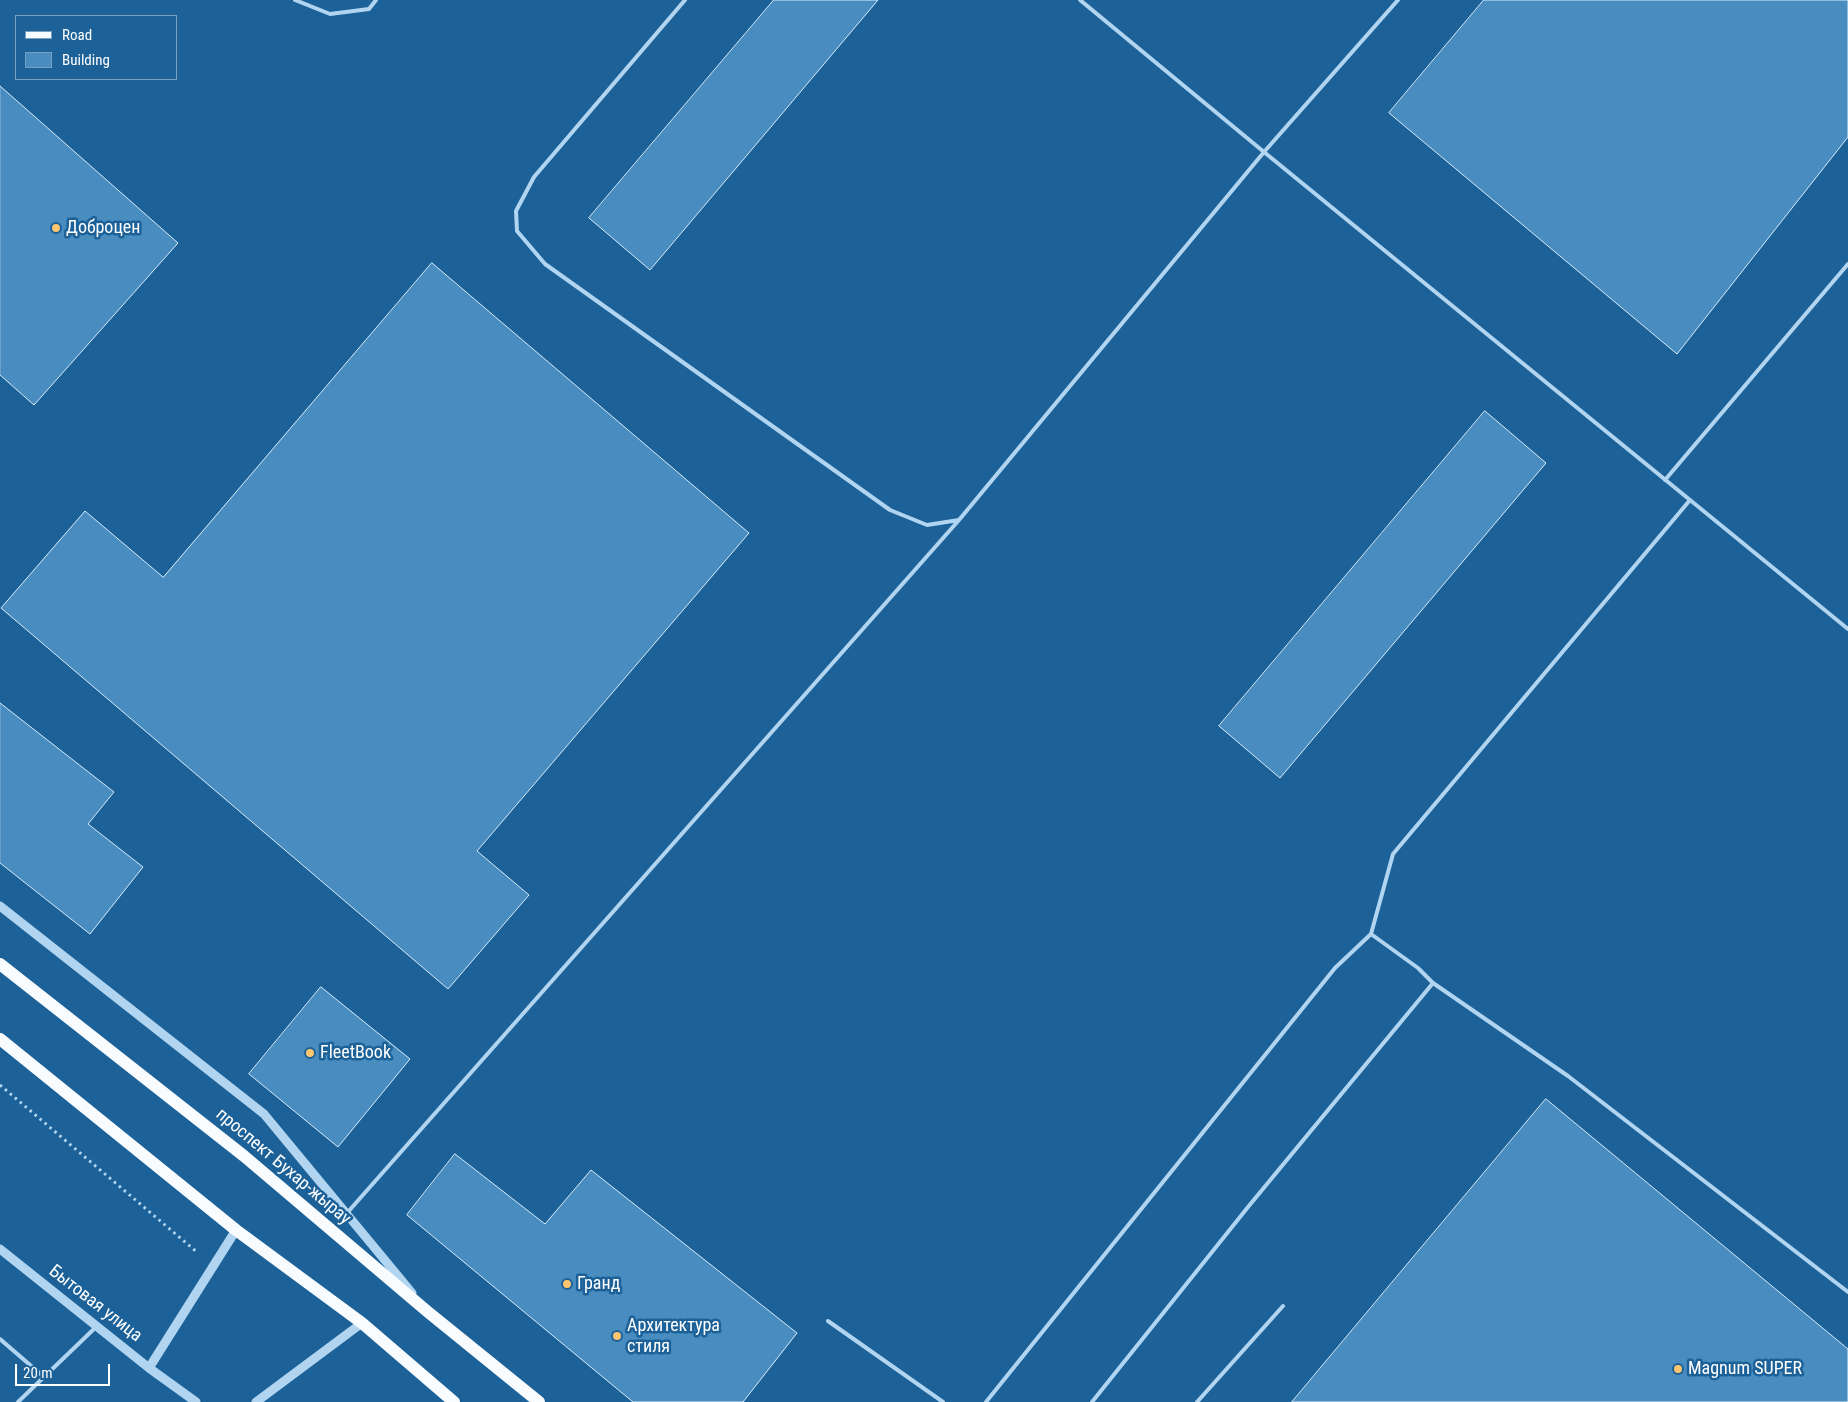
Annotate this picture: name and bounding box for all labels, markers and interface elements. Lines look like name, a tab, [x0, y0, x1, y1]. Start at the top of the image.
legend	[15, 15, 178, 80]
text: Road	[62, 26, 92, 44]
text: Building	[62, 51, 110, 69]
place label: Доброцен	[66, 217, 140, 239]
marker: Доброцен	[50, 222, 62, 234]
place label: FleetBook	[320, 1042, 391, 1064]
marker: FleetBook	[304, 1047, 316, 1059]
street label: проспект Бухар-жырау	[211, 1104, 355, 1230]
street label: Бытовая улица	[44, 1261, 146, 1347]
place label: Гранд	[577, 1273, 620, 1295]
marker: Гранд	[561, 1278, 573, 1290]
place label: Архитектура стиля	[627, 1315, 720, 1358]
marker: Архитектура стиля	[611, 1330, 623, 1342]
scale bar	[18, 1354, 112, 1386]
place label: Magnum SUPER	[1688, 1358, 1802, 1380]
marker: Magnum SUPER	[1672, 1363, 1684, 1375]
text: 20 m	[23, 1364, 53, 1382]

